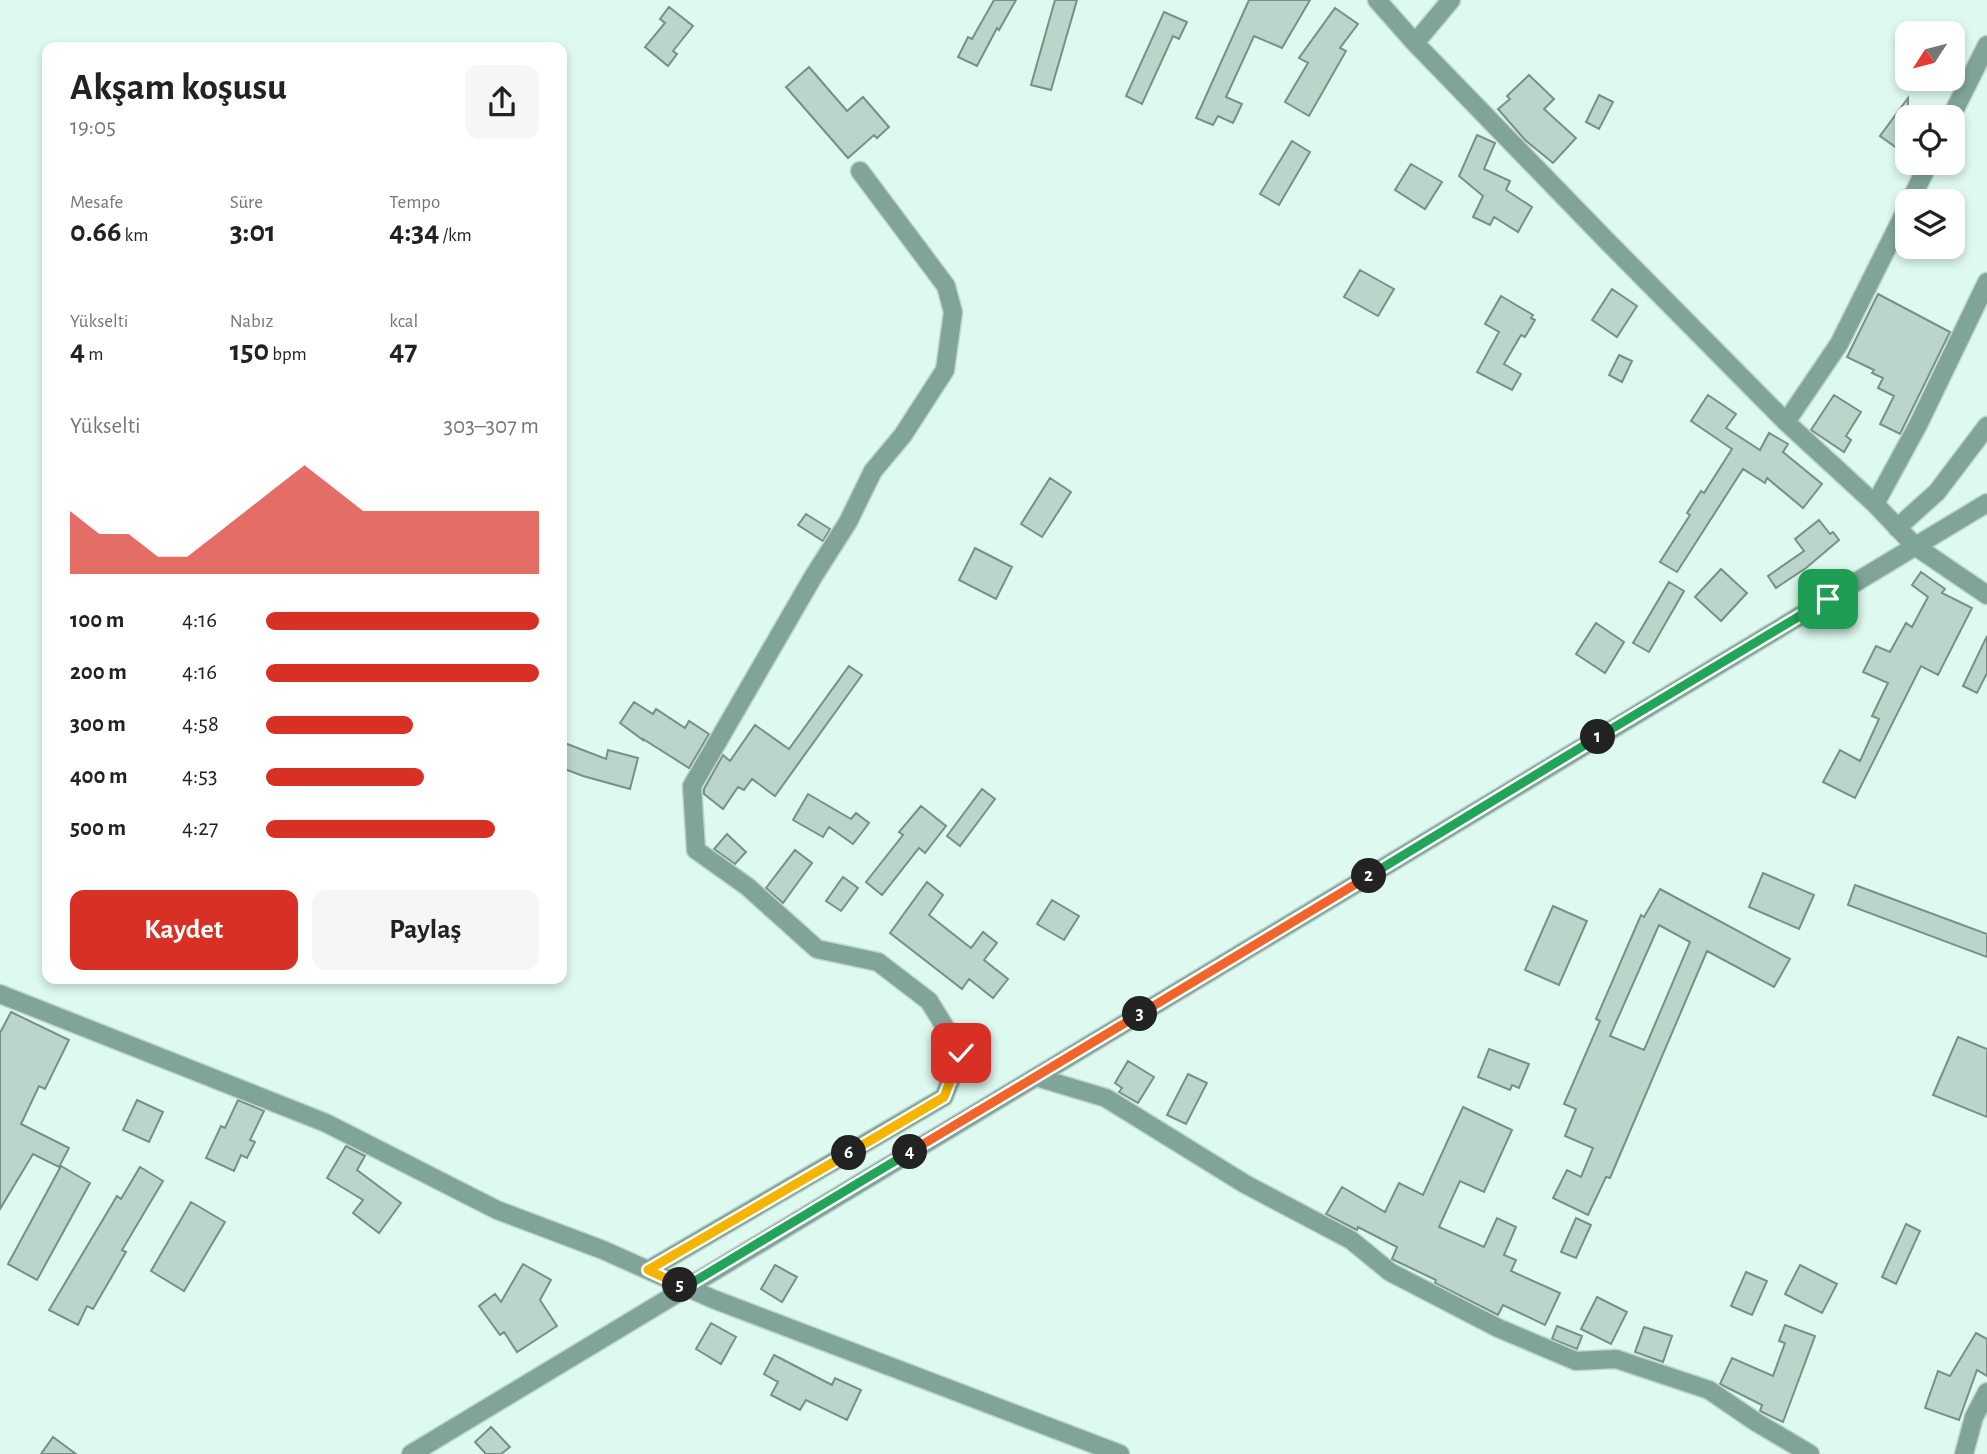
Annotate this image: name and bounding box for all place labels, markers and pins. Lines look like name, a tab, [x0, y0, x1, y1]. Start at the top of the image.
pin	[1798, 569, 1858, 629]
pin: 1	[1580, 720, 1616, 754]
pin: 2	[1352, 858, 1386, 894]
pin: 3	[1122, 996, 1158, 1032]
pin	[931, 1023, 991, 1083]
pin: 4	[892, 1134, 928, 1170]
pin: 6	[832, 1136, 866, 1170]
pin: 5	[662, 1268, 698, 1302]

